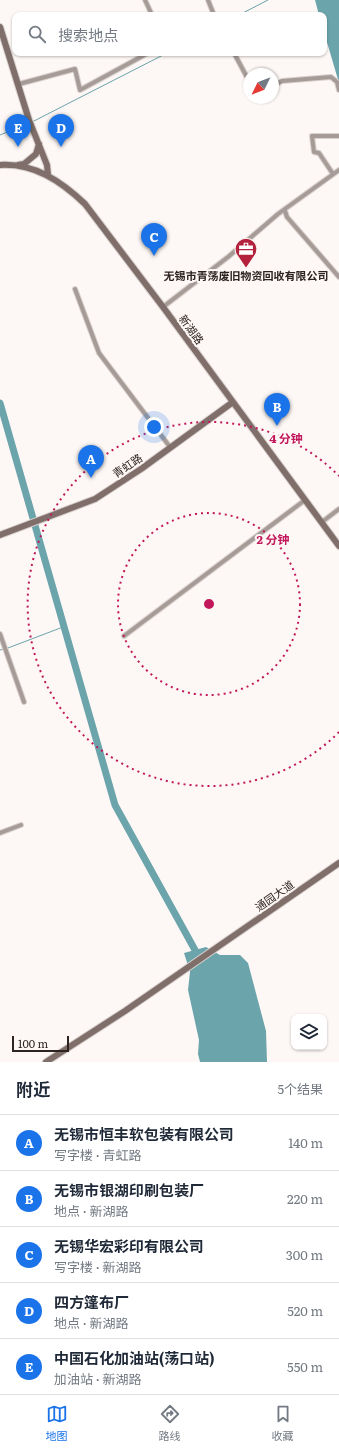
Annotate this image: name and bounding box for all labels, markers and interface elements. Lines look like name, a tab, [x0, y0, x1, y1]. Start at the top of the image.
search box	[12, 12, 327, 56]
icon: search	[26, 23, 48, 45]
text: 搜索地点	[58, 23, 118, 46]
north arrow	[243, 68, 279, 104]
pin: E	[5, 114, 31, 147]
pin: D	[48, 114, 74, 147]
pin: C	[141, 223, 167, 256]
office icon: 无锡市青荡废旧物资回收有限公司	[233, 236, 259, 269]
place label: 无锡市青荡废旧物资回收有限公司	[164, 267, 329, 283]
street label: 新湖路	[176, 311, 208, 347]
pin: B	[264, 393, 290, 426]
your location	[144, 417, 164, 437]
text: 4 分钟	[269, 429, 303, 447]
pin: A	[78, 445, 104, 478]
street label: 青虹路	[109, 449, 145, 481]
text: 2 分钟	[257, 530, 289, 548]
centre of rings	[202, 597, 216, 611]
street label: 通园大道	[251, 876, 297, 914]
map controls	[291, 1014, 327, 1050]
button: layers	[291, 1014, 327, 1050]
scale bar	[12, 1034, 69, 1053]
text: 100 m	[18, 1035, 48, 1051]
text: 附近	[16, 1076, 50, 1101]
text: 5个结果	[277, 1079, 323, 1098]
text: 无锡市恒丰软包装有限公司	[54, 1122, 234, 1145]
text: A	[24, 1133, 34, 1152]
text: 140 m	[288, 1133, 323, 1152]
text: 写字楼 · 青虹路	[54, 1145, 142, 1164]
text: 无锡市银湖印刷包装厂	[54, 1178, 204, 1201]
text: B	[25, 1189, 33, 1208]
text: 220 m	[287, 1189, 323, 1208]
text: 地点 · 新湖路	[54, 1201, 129, 1220]
text: 无锡华宏彩印有限公司	[54, 1234, 204, 1257]
text: C	[24, 1245, 34, 1264]
text: 300 m	[286, 1245, 323, 1264]
text: 写字楼 · 新湖路	[54, 1257, 142, 1276]
text: 四方篷布厂	[54, 1290, 129, 1313]
text: D	[24, 1301, 34, 1320]
text: 520 m	[287, 1301, 323, 1320]
text: 地点 · 新湖路	[54, 1313, 129, 1332]
text: 中国石化加油站(荡口站)	[54, 1346, 215, 1369]
text: E	[25, 1357, 33, 1376]
text: 550 m	[287, 1357, 323, 1376]
text: 加油站 · 新湖路	[54, 1369, 142, 1388]
tab: 地图	[46, 1403, 68, 1443]
tab: 路线	[159, 1403, 181, 1443]
tab: 收藏	[272, 1403, 294, 1443]

